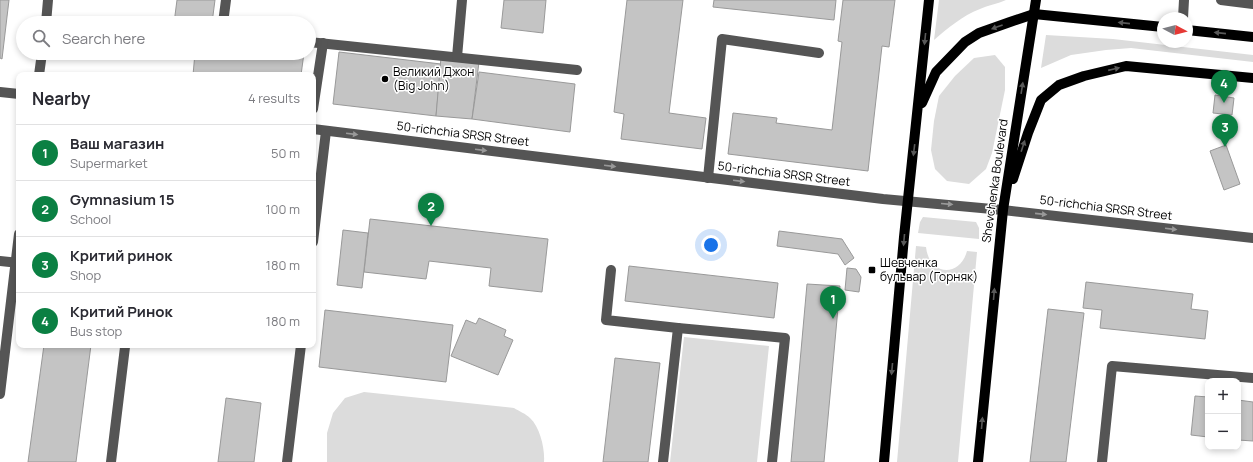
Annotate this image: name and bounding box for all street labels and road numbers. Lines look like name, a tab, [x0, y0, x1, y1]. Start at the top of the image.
street label: 50-richchia SRSR Street	[396, 117, 530, 150]
street label: Shevchenka Boulevard	[977, 118, 1012, 244]
street label: 50-richchia SRSR Street	[717, 157, 851, 190]
street label: 50-richchia SRSR Street	[1039, 191, 1173, 224]

